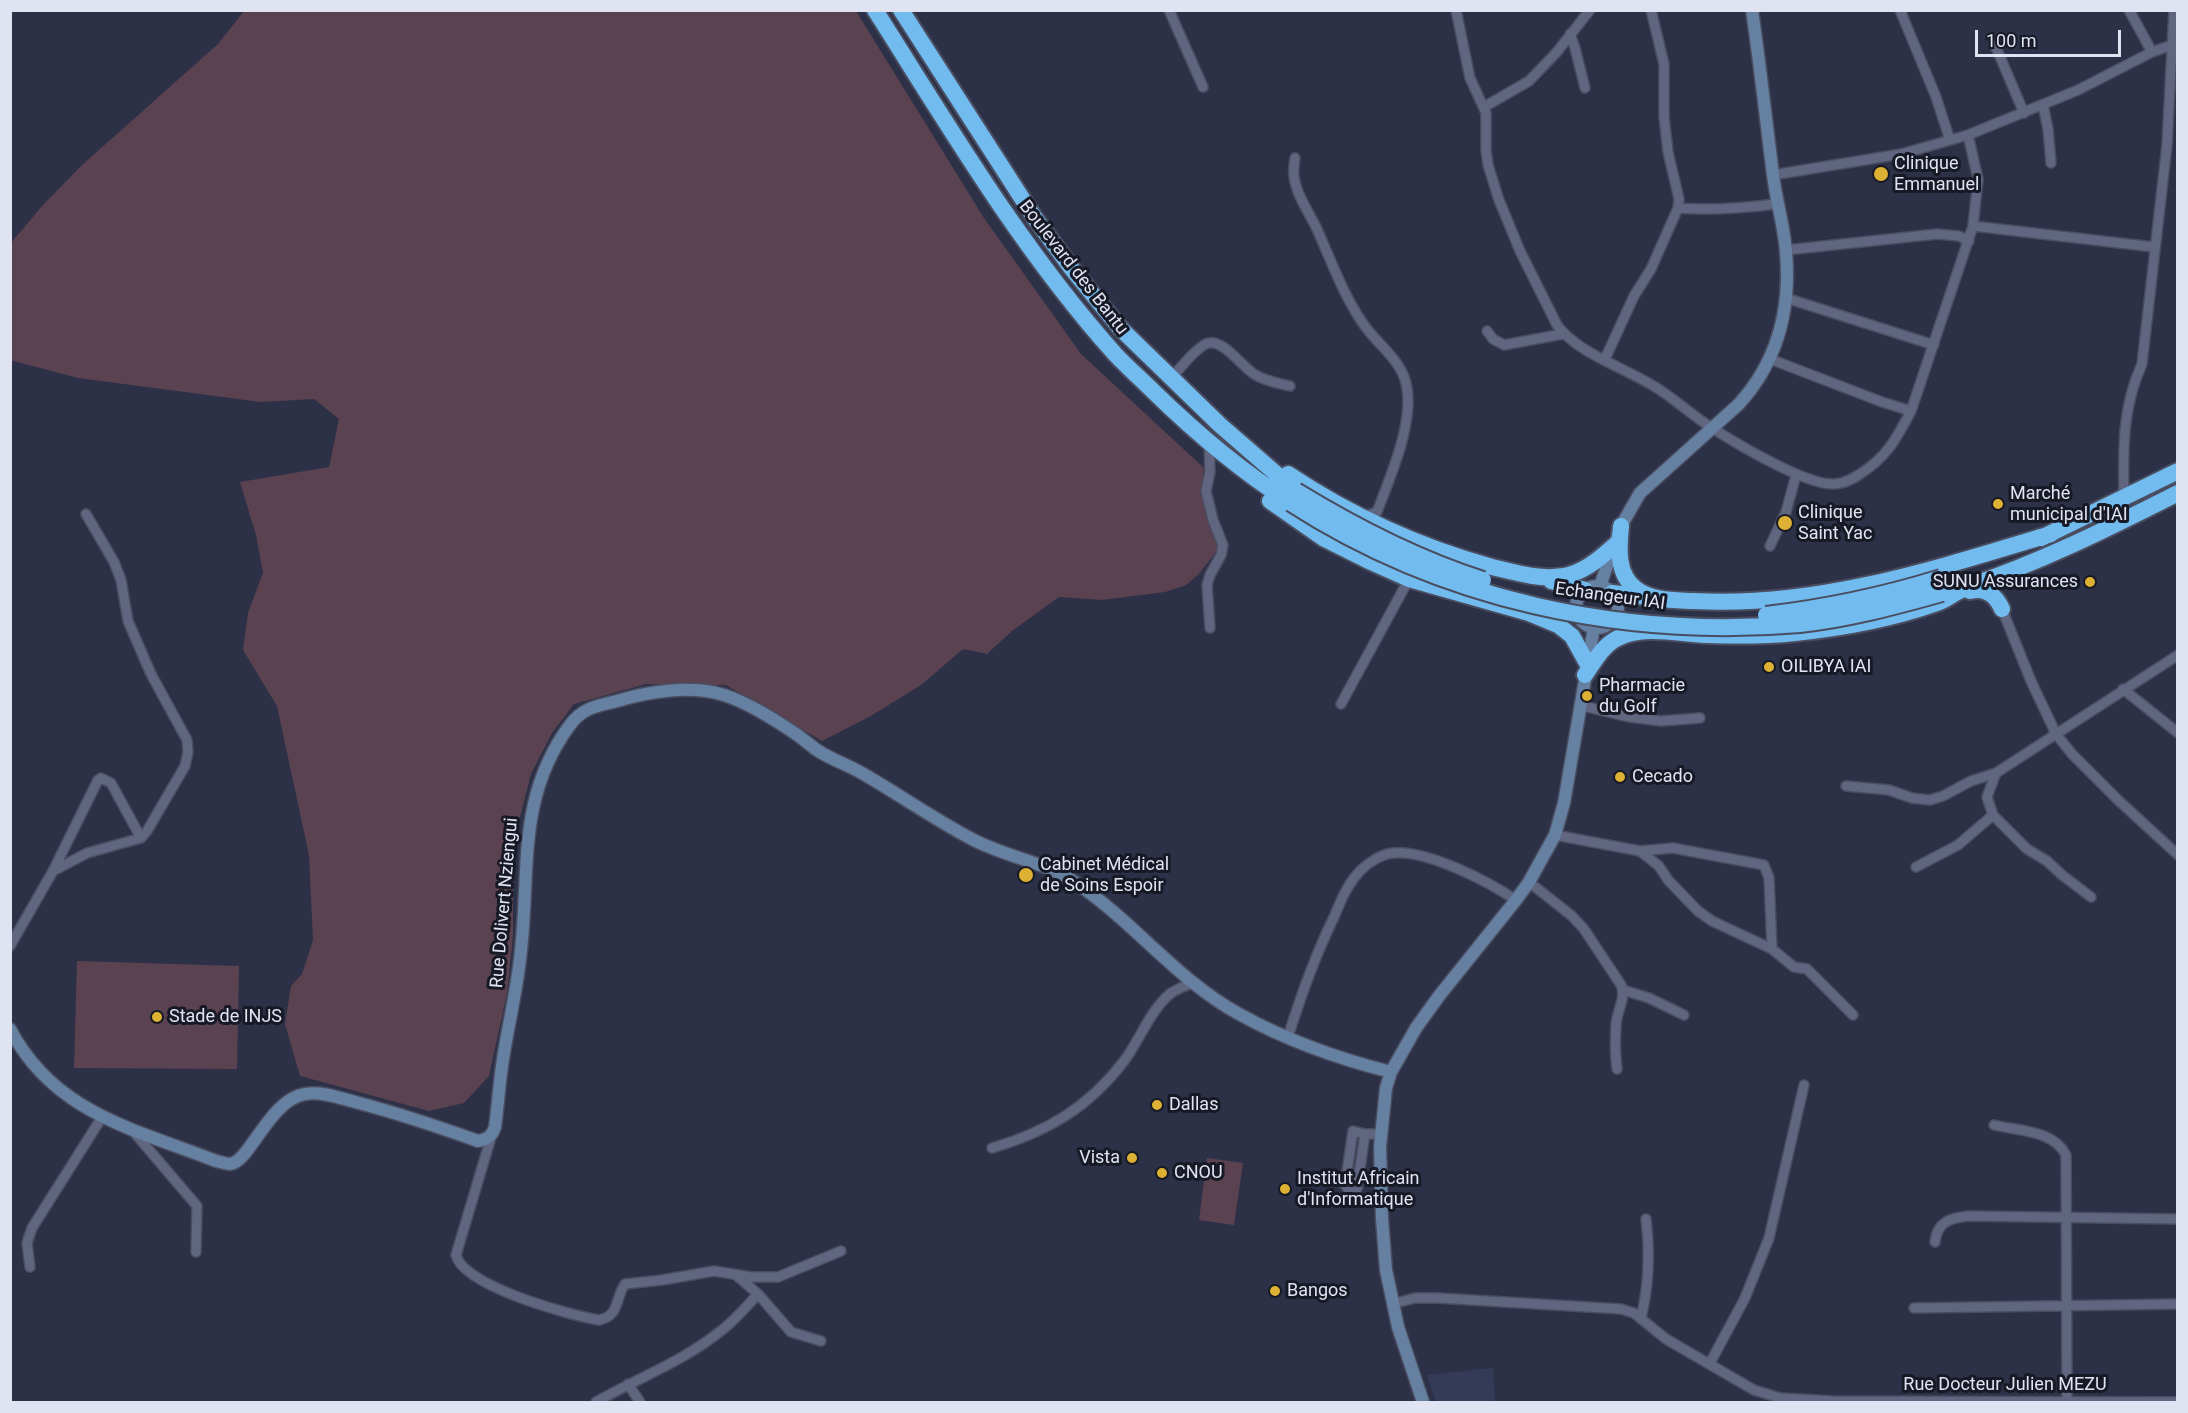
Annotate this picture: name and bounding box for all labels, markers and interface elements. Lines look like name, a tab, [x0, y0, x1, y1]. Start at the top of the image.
scale bar	[1978, 18, 2124, 56]
text: 100 m	[1986, 30, 2037, 51]
place label: Clinique Emmanuel	[1894, 153, 1979, 195]
marker: Clinique Emmanuel	[1872, 165, 1890, 183]
street label: Boulevard des Bantu	[1014, 197, 1132, 339]
place label: Marché municipal d'IAI	[2010, 483, 2128, 526]
marker: Marché municipal d'IAI	[1991, 497, 2005, 511]
place label: Clinique Saint Yac	[1798, 502, 1873, 544]
marker: Clinique Saint Yac	[1776, 514, 1794, 532]
place label: SUNU Assurances	[1933, 571, 2078, 593]
marker: SUNU Assurances	[2083, 575, 2097, 589]
street label: Echangeur IAI	[1554, 579, 1666, 615]
place label: OILIBYA IAI	[1781, 656, 1871, 678]
marker: OILIBYA IAI	[1762, 660, 1776, 674]
place label: Pharmacie du Golf	[1599, 675, 1685, 718]
marker: Pharmacie du Golf	[1580, 689, 1594, 703]
place label: Cecado	[1632, 766, 1693, 788]
marker: Cecado	[1613, 770, 1627, 784]
street label: Rue Dolivert Nziengui	[487, 817, 523, 989]
place label: Cabinet Médical de Soins Espoir	[1040, 854, 1169, 896]
marker: Cabinet Médical de Soins Espoir	[1017, 866, 1035, 884]
place label: Stade de INJS	[169, 1006, 282, 1028]
marker: Stade de INJS	[150, 1010, 164, 1024]
place label: Dallas	[1169, 1094, 1218, 1116]
marker: Dallas	[1150, 1098, 1164, 1112]
place label: Vista	[1079, 1147, 1120, 1169]
marker: Vista	[1125, 1151, 1139, 1165]
place label: CNOU	[1174, 1162, 1223, 1184]
marker: CNOU	[1155, 1166, 1169, 1180]
place label: Institut Africain d'Informatique	[1297, 1168, 1420, 1210]
marker: Institut Africain d'Informatique	[1278, 1182, 1292, 1196]
place label: Bangos	[1287, 1280, 1348, 1302]
marker: Bangos	[1268, 1284, 1282, 1298]
street label: Rue Docteur Julien MEZU	[1903, 1374, 2107, 1396]

